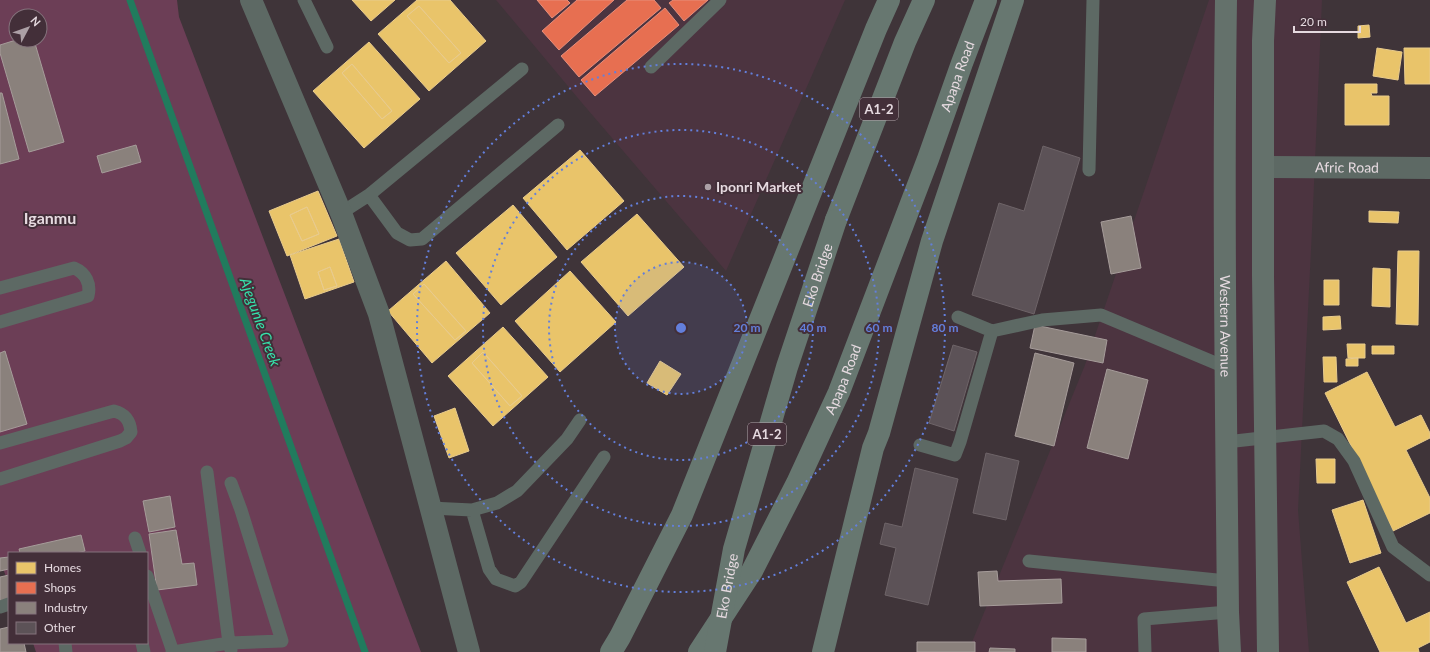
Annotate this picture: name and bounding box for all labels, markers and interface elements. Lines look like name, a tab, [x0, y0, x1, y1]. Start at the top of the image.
north arrow	[8, 8, 48, 48]
scale bar	[1294, 8, 1360, 34]
text: N	[28, 14, 44, 29]
text: 20 m	[1300, 14, 1327, 29]
street label: Apapa Road	[936, 39, 978, 114]
road number: A1-2	[860, 98, 898, 120]
street label: Afric Road	[1315, 158, 1379, 176]
place label: Iponri Market	[716, 178, 802, 195]
marker: Iponri Market	[703, 182, 713, 192]
district label: Iganmu	[24, 208, 76, 227]
street label: Eko Bridge	[799, 241, 836, 309]
water label: Ajegunle Creek	[236, 274, 286, 369]
street label: Western Avenue	[1217, 275, 1235, 377]
text: 20 m	[734, 320, 760, 335]
text: 40 m	[800, 320, 826, 335]
text: 60 m	[866, 320, 892, 335]
text: 80 m	[932, 320, 958, 335]
centre of rings	[674, 321, 688, 335]
street label: Apapa Road	[821, 342, 864, 417]
road number: A1-2	[748, 423, 786, 445]
legend	[8, 552, 148, 644]
street label: Eko Bridge	[712, 552, 741, 620]
text: Homes	[44, 560, 81, 575]
text: Shops	[44, 580, 76, 595]
text: Industry	[44, 600, 88, 615]
text: Other	[44, 620, 76, 635]

